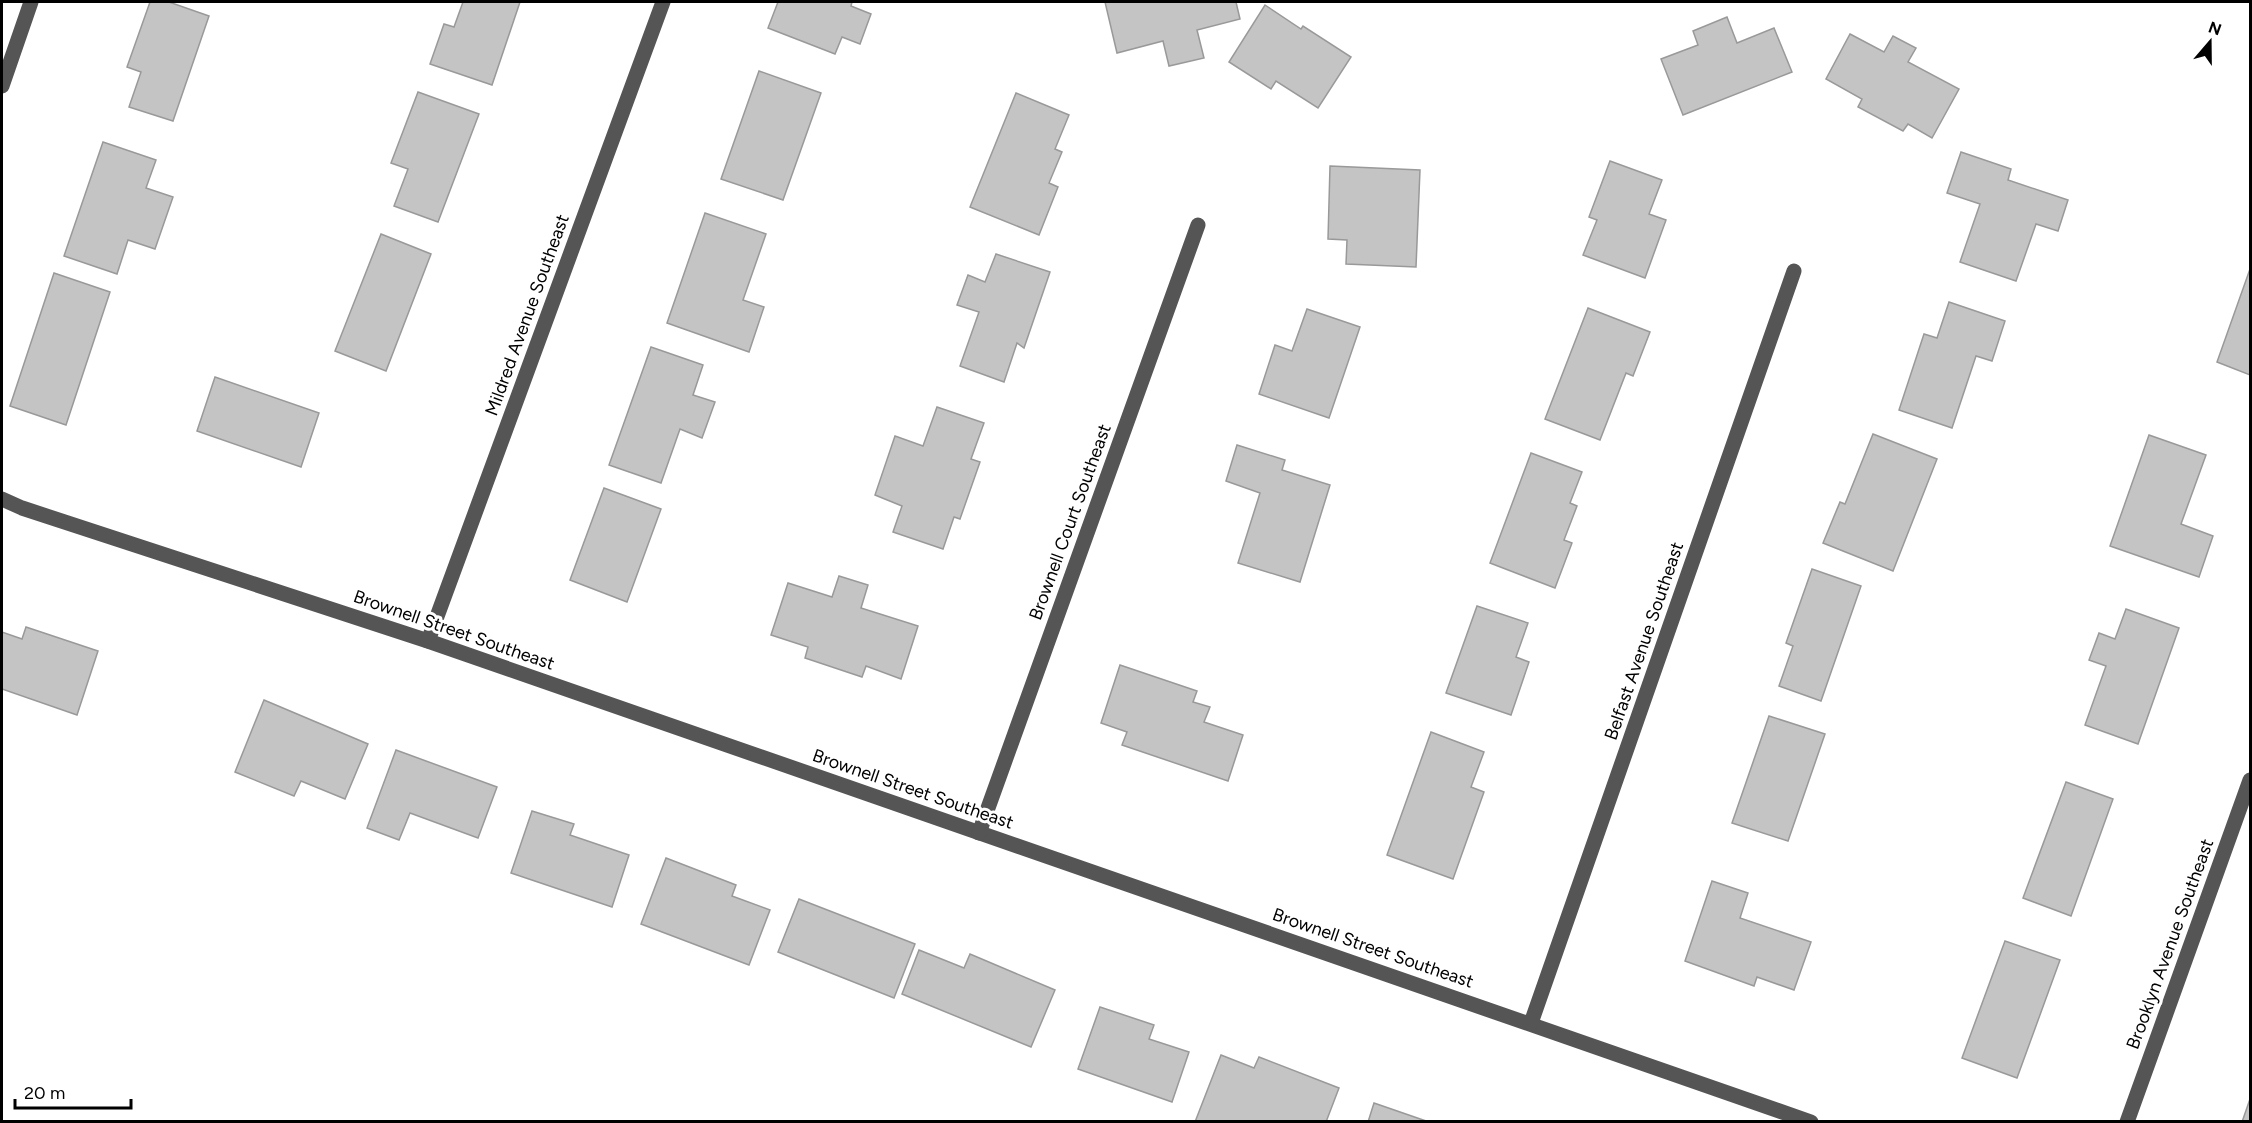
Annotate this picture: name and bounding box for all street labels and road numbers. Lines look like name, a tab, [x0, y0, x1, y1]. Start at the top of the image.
street label: Mildred Avenue Southeast	[480, 211, 574, 419]
street label: Brownell Court Southeast	[1024, 421, 1116, 623]
street label: Belfast Avenue Southeast	[1600, 539, 1688, 743]
street label: Brownell Street Southeast	[351, 585, 558, 675]
street label: Brownell Street Southeast	[810, 744, 1017, 834]
street label: Brooklyn Avenue Southeast	[2122, 836, 2218, 1052]
street label: Brownell Street Southeast	[1270, 903, 1477, 993]

